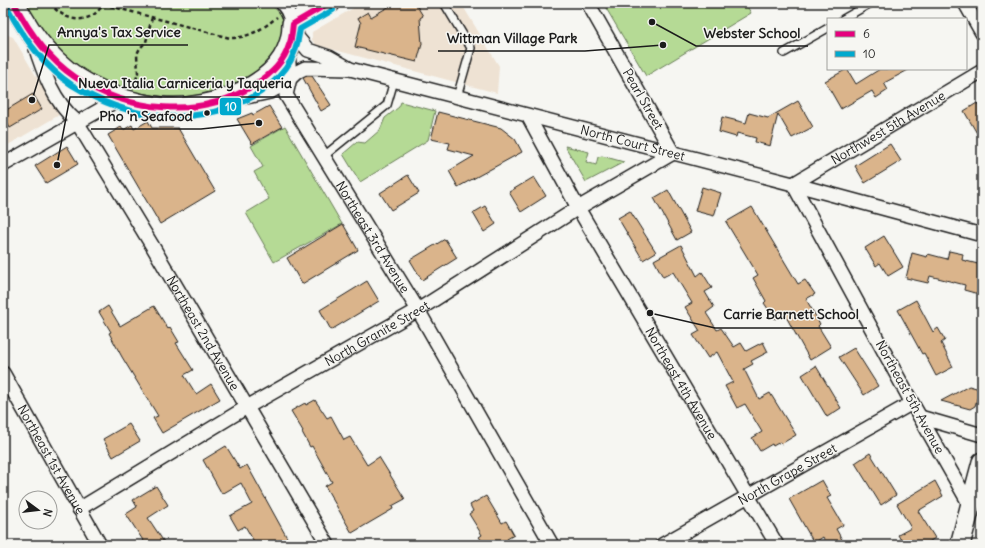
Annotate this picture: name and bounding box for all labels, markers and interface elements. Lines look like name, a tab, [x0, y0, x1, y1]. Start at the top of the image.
legend	[827, 18, 967, 70]
callout: Annya's Tax Service	[49, 19, 188, 45]
callout: Webster School	[696, 20, 808, 46]
text: Annya's Tax Service	[57, 23, 181, 41]
text: Webster School	[704, 24, 800, 42]
callout: Wittman Village Park	[438, 25, 585, 51]
text: 6	[863, 26, 870, 41]
text: Wittman Village Park	[447, 29, 577, 47]
text: 10	[863, 46, 876, 61]
street label: Pearl Street	[619, 65, 668, 133]
callout: Nueva Italia Carniceria y Taqueria	[70, 71, 300, 97]
text: Nueva Italia Carniceria y Taqueria	[78, 74, 292, 92]
street label: Northwest 5th Avenue	[828, 87, 948, 168]
line badge: 10	[219, 97, 242, 116]
text: 10	[225, 100, 237, 114]
callout: Pho 'n Seafood	[91, 103, 201, 129]
text: Pho 'n Seafood	[99, 107, 194, 125]
unlabelled marker	[202, 108, 212, 118]
street label: North Court Street	[579, 121, 688, 164]
street label: Northeast 3rd Avenue	[332, 178, 414, 296]
street label: Northeast 2nd Avenue	[163, 272, 244, 393]
street label: North Granite Street	[321, 296, 433, 370]
callout: Carrie Barnett School	[715, 302, 867, 328]
text: Carrie Barnett School	[723, 305, 859, 323]
street label: Northeast 4th Avenue	[642, 324, 721, 442]
street label: Northeast 5th Avenue	[872, 337, 948, 457]
street label: Northeast 1st Avenue	[14, 401, 88, 517]
street label: North Grape Street	[735, 439, 840, 509]
north arrow	[18, 490, 58, 530]

